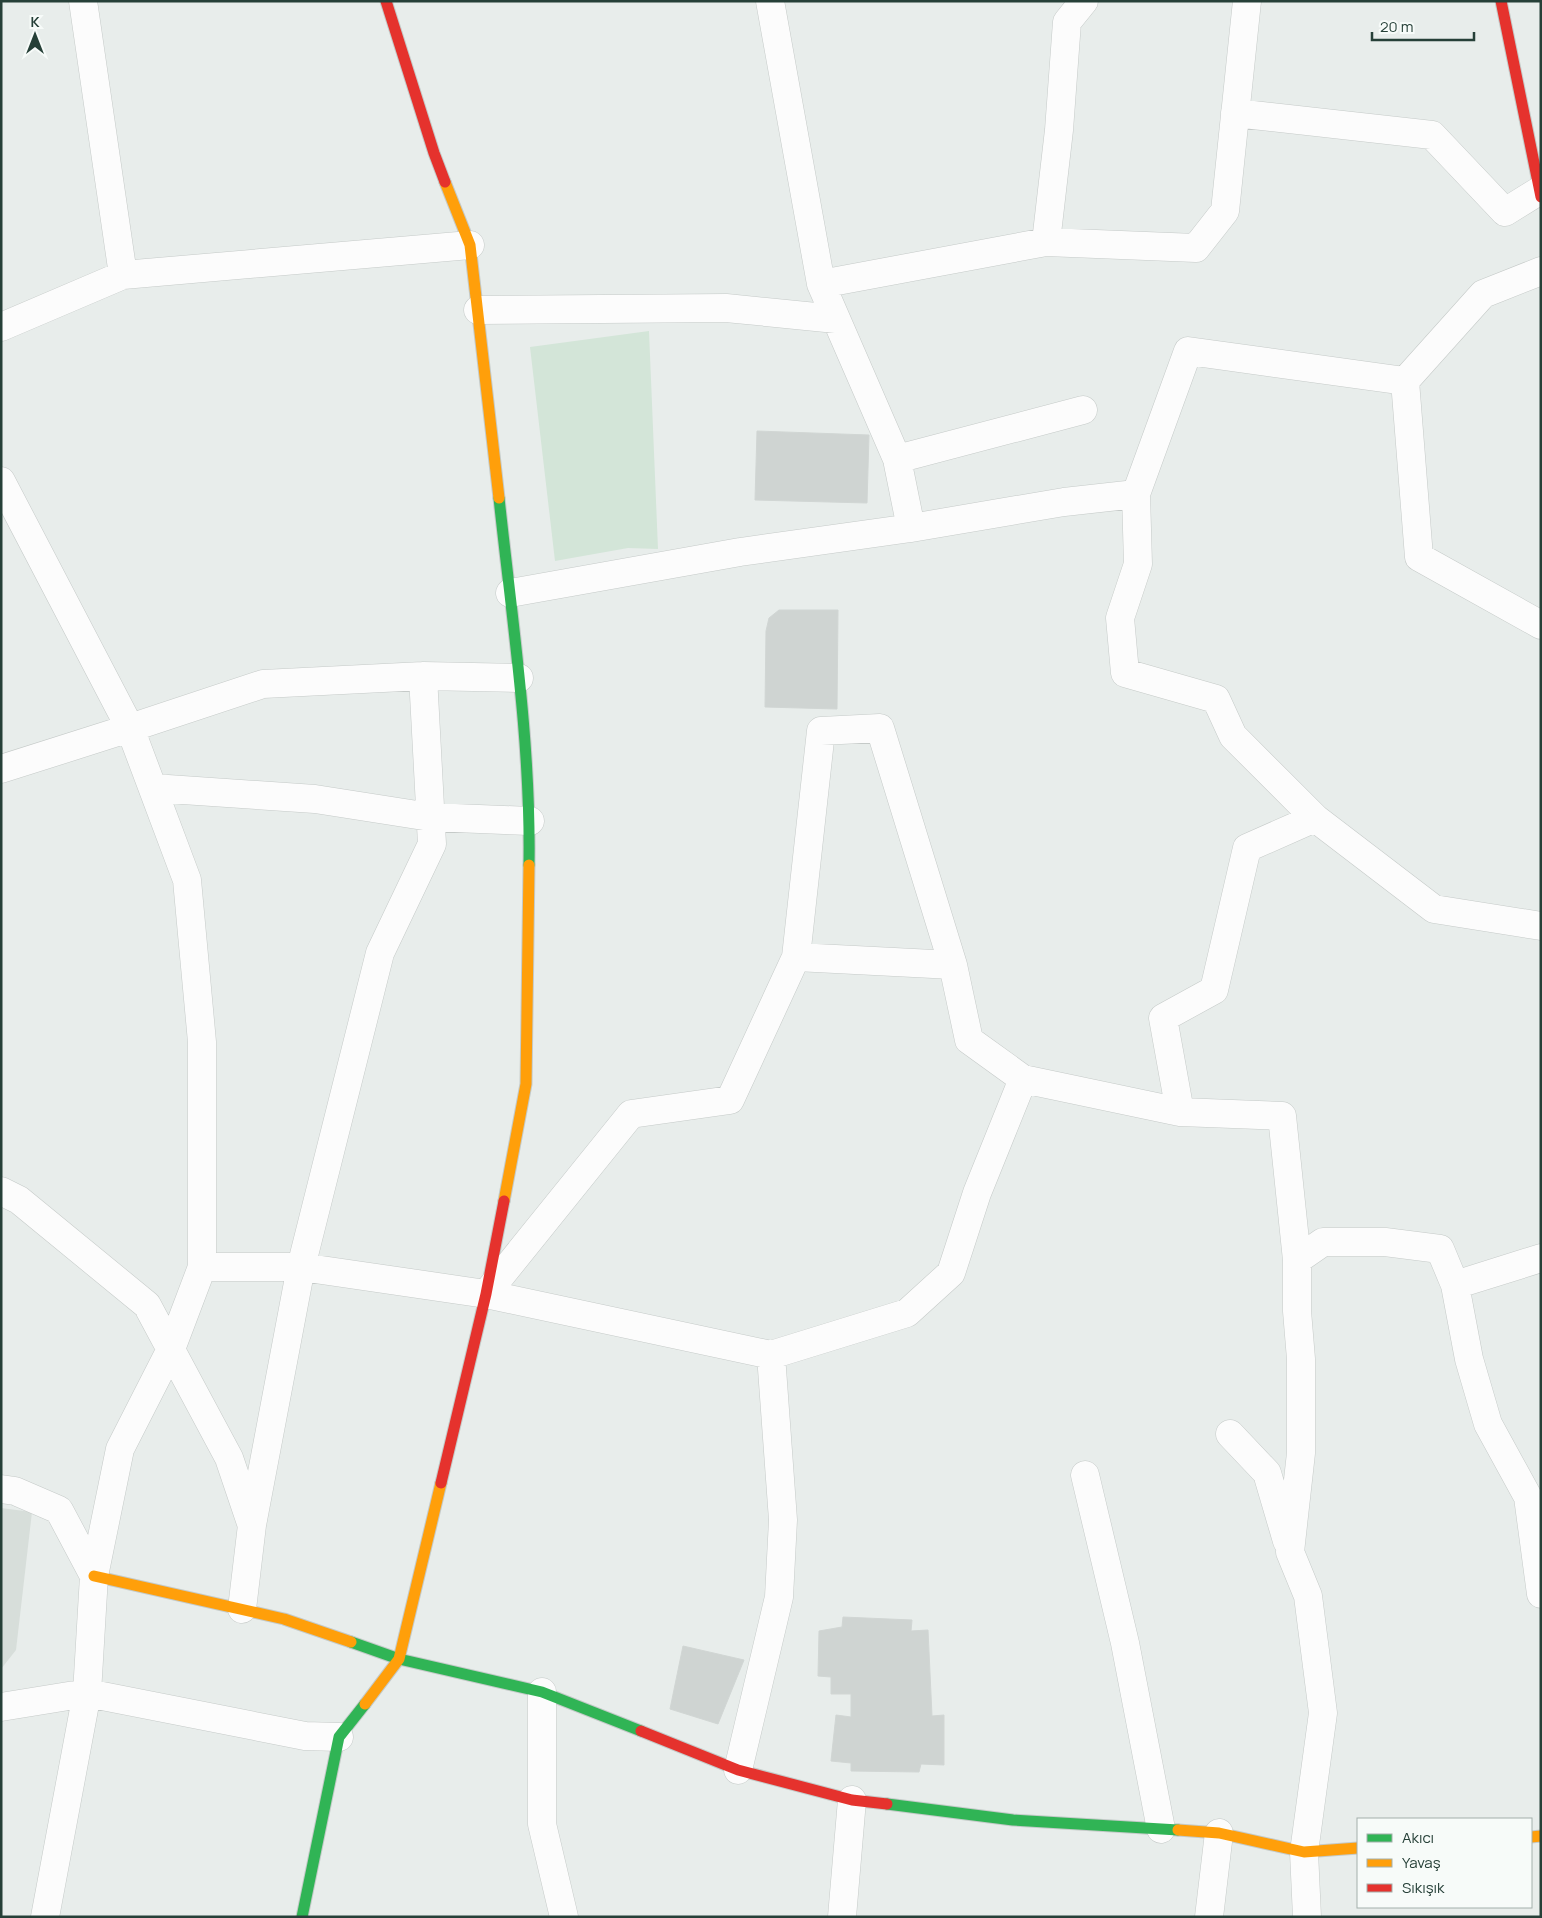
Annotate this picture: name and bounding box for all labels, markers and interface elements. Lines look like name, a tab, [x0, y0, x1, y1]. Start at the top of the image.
north arrow	[10, 10, 60, 60]
scale bar	[1372, 10, 1474, 42]
text: K	[30, 12, 40, 31]
text: 20 m	[1380, 16, 1413, 37]
legend	[1357, 1818, 1532, 1908]
text: Akıcı	[1402, 1827, 1434, 1848]
text: Yavaş	[1402, 1852, 1441, 1873]
text: Sıkışık	[1402, 1877, 1445, 1898]

